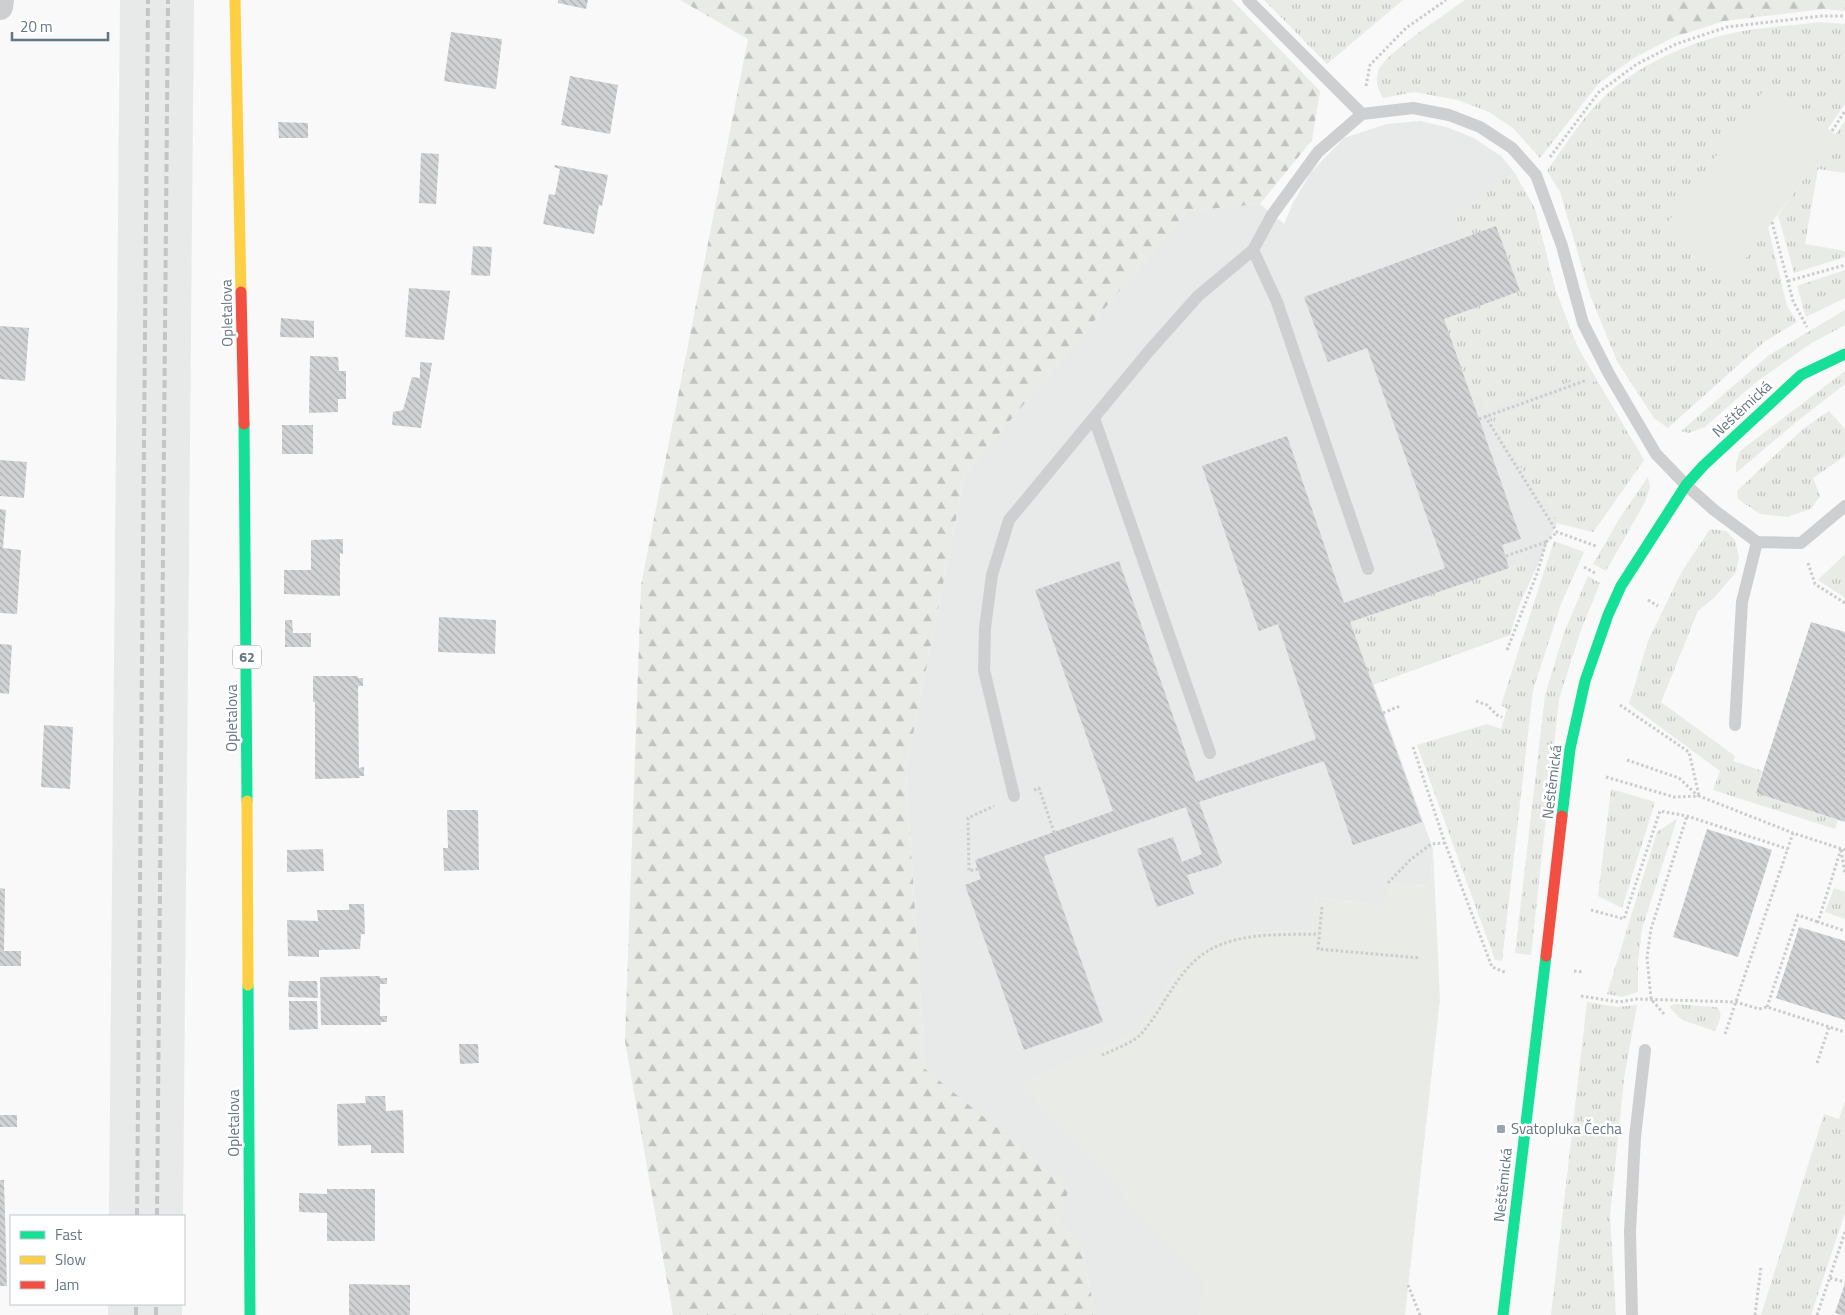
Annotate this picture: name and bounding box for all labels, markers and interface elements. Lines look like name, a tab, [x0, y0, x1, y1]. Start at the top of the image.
scale bar	[12, 10, 109, 42]
text: 20 m	[20, 15, 53, 38]
street label: Opletalova	[214, 279, 239, 347]
street label: Neštěmická	[1707, 374, 1777, 442]
road number: 62	[233, 646, 261, 669]
street label: Opletalova	[220, 684, 243, 752]
street label: Neštěmická	[1536, 743, 1568, 820]
street label: Opletalova	[222, 1089, 245, 1157]
place label: Svatopluka Čecha	[1511, 1117, 1622, 1140]
marker: Svatopluka Čecha	[1495, 1123, 1507, 1135]
street label: Neštěmická	[1487, 1146, 1518, 1223]
legend	[10, 1215, 185, 1305]
text: Fast	[55, 1223, 83, 1246]
text: Slow	[55, 1248, 86, 1271]
text: Jam	[55, 1273, 79, 1296]

